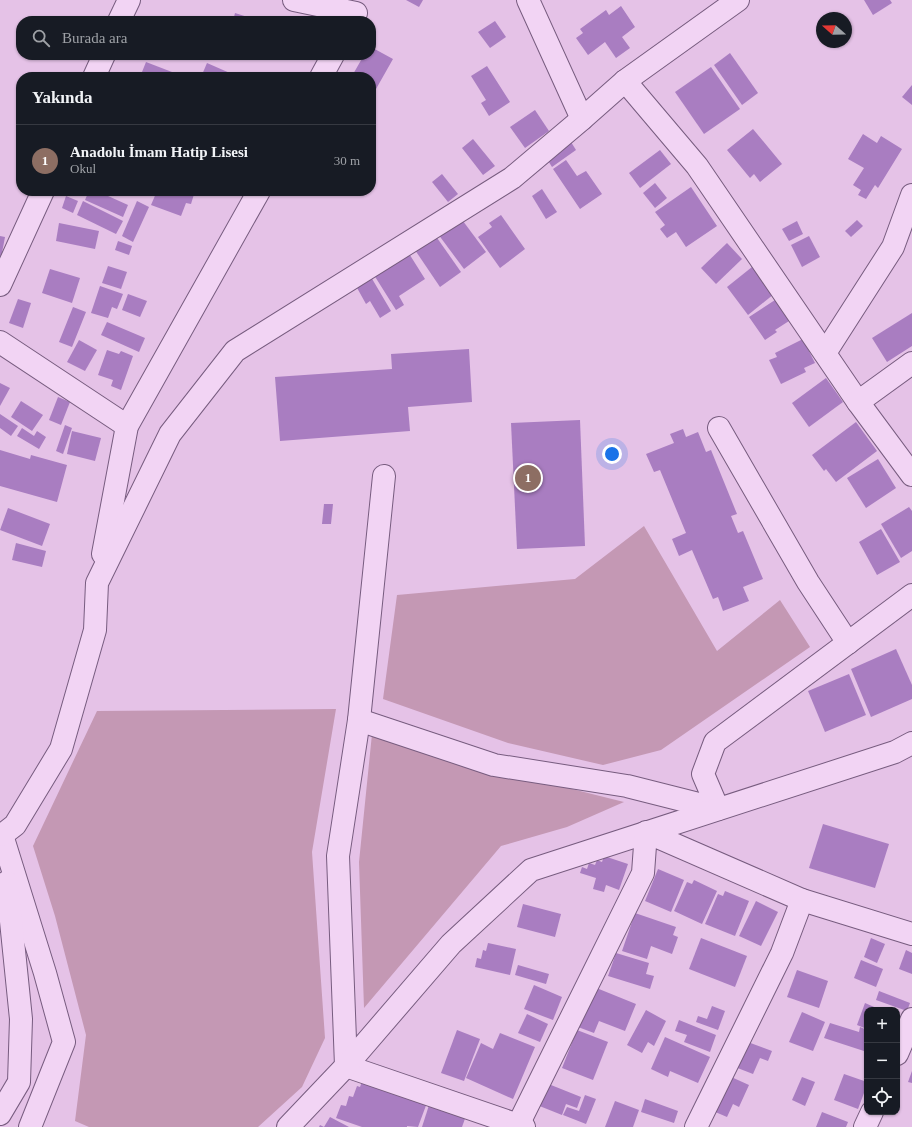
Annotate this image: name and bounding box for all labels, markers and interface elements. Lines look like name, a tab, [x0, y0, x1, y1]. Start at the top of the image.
north arrow	[816, 12, 852, 48]
search box	[16, 16, 376, 60]
icon: search	[30, 27, 52, 49]
text: Burada ara	[62, 30, 127, 46]
text: Yakında	[32, 88, 92, 107]
text: Anadolu İmam Hatip Lisesi	[70, 144, 248, 160]
text: 1	[42, 153, 48, 168]
text: 30 m	[334, 153, 360, 168]
text: Okul	[70, 161, 96, 176]
your location	[602, 444, 622, 464]
pin: 1	[515, 463, 541, 493]
map controls	[864, 1007, 900, 1115]
button: +	[864, 1007, 900, 1043]
button: −	[864, 1043, 900, 1079]
button: locate	[864, 1079, 900, 1115]

